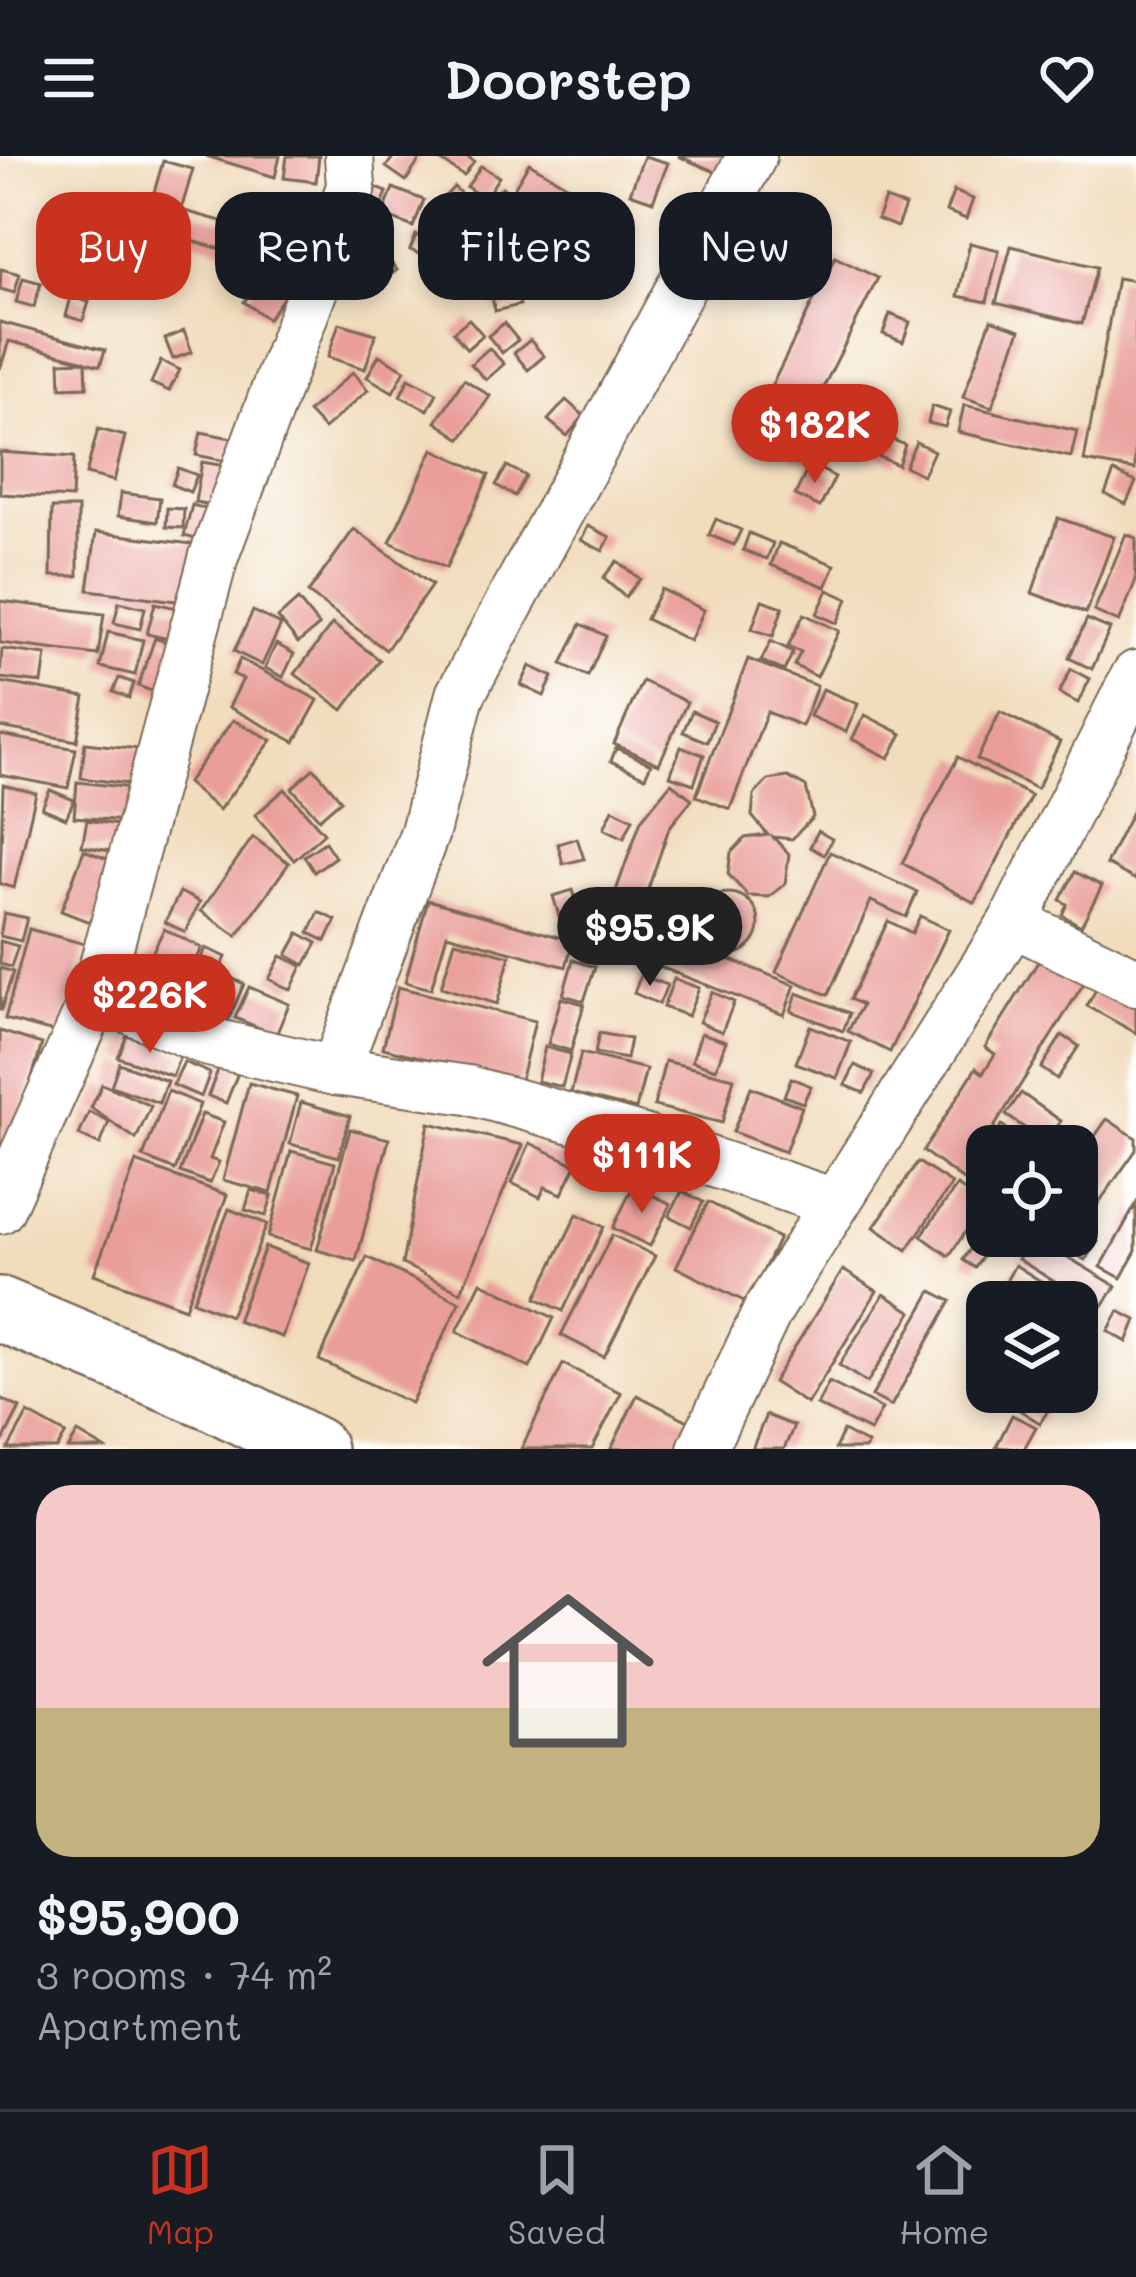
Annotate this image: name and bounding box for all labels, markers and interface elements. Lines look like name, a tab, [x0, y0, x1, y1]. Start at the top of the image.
text: Doorstep	[444, 43, 692, 114]
icon: menu	[36, 45, 102, 111]
icon: heart	[1034, 45, 1100, 111]
chip: Buy	[36, 192, 191, 300]
chip: Rent	[215, 192, 394, 300]
chip: Filters	[418, 192, 635, 300]
chip: New	[659, 192, 832, 300]
pin: $182K	[731, 384, 899, 486]
text: $182K	[758, 397, 872, 448]
pin: $95.9K	[552, 887, 748, 989]
text: $95.9K	[584, 900, 716, 951]
pin: $226K	[66, 954, 234, 1056]
text: $226K	[92, 967, 208, 1018]
pin: $111K	[558, 1114, 726, 1216]
map controls	[966, 1125, 1098, 1413]
button: locate	[966, 1125, 1098, 1257]
text: $111K	[591, 1127, 693, 1178]
button: layers	[966, 1281, 1098, 1413]
icon: home	[460, 1563, 676, 1779]
text: $95,900	[36, 1881, 240, 1948]
text: 3 rooms · 74 m²	[36, 1948, 332, 1999]
text: Apartment	[36, 1999, 242, 2050]
tab: Map	[147, 2137, 214, 2252]
tab: Saved	[508, 2137, 606, 2252]
tab: Home	[899, 2137, 989, 2252]

